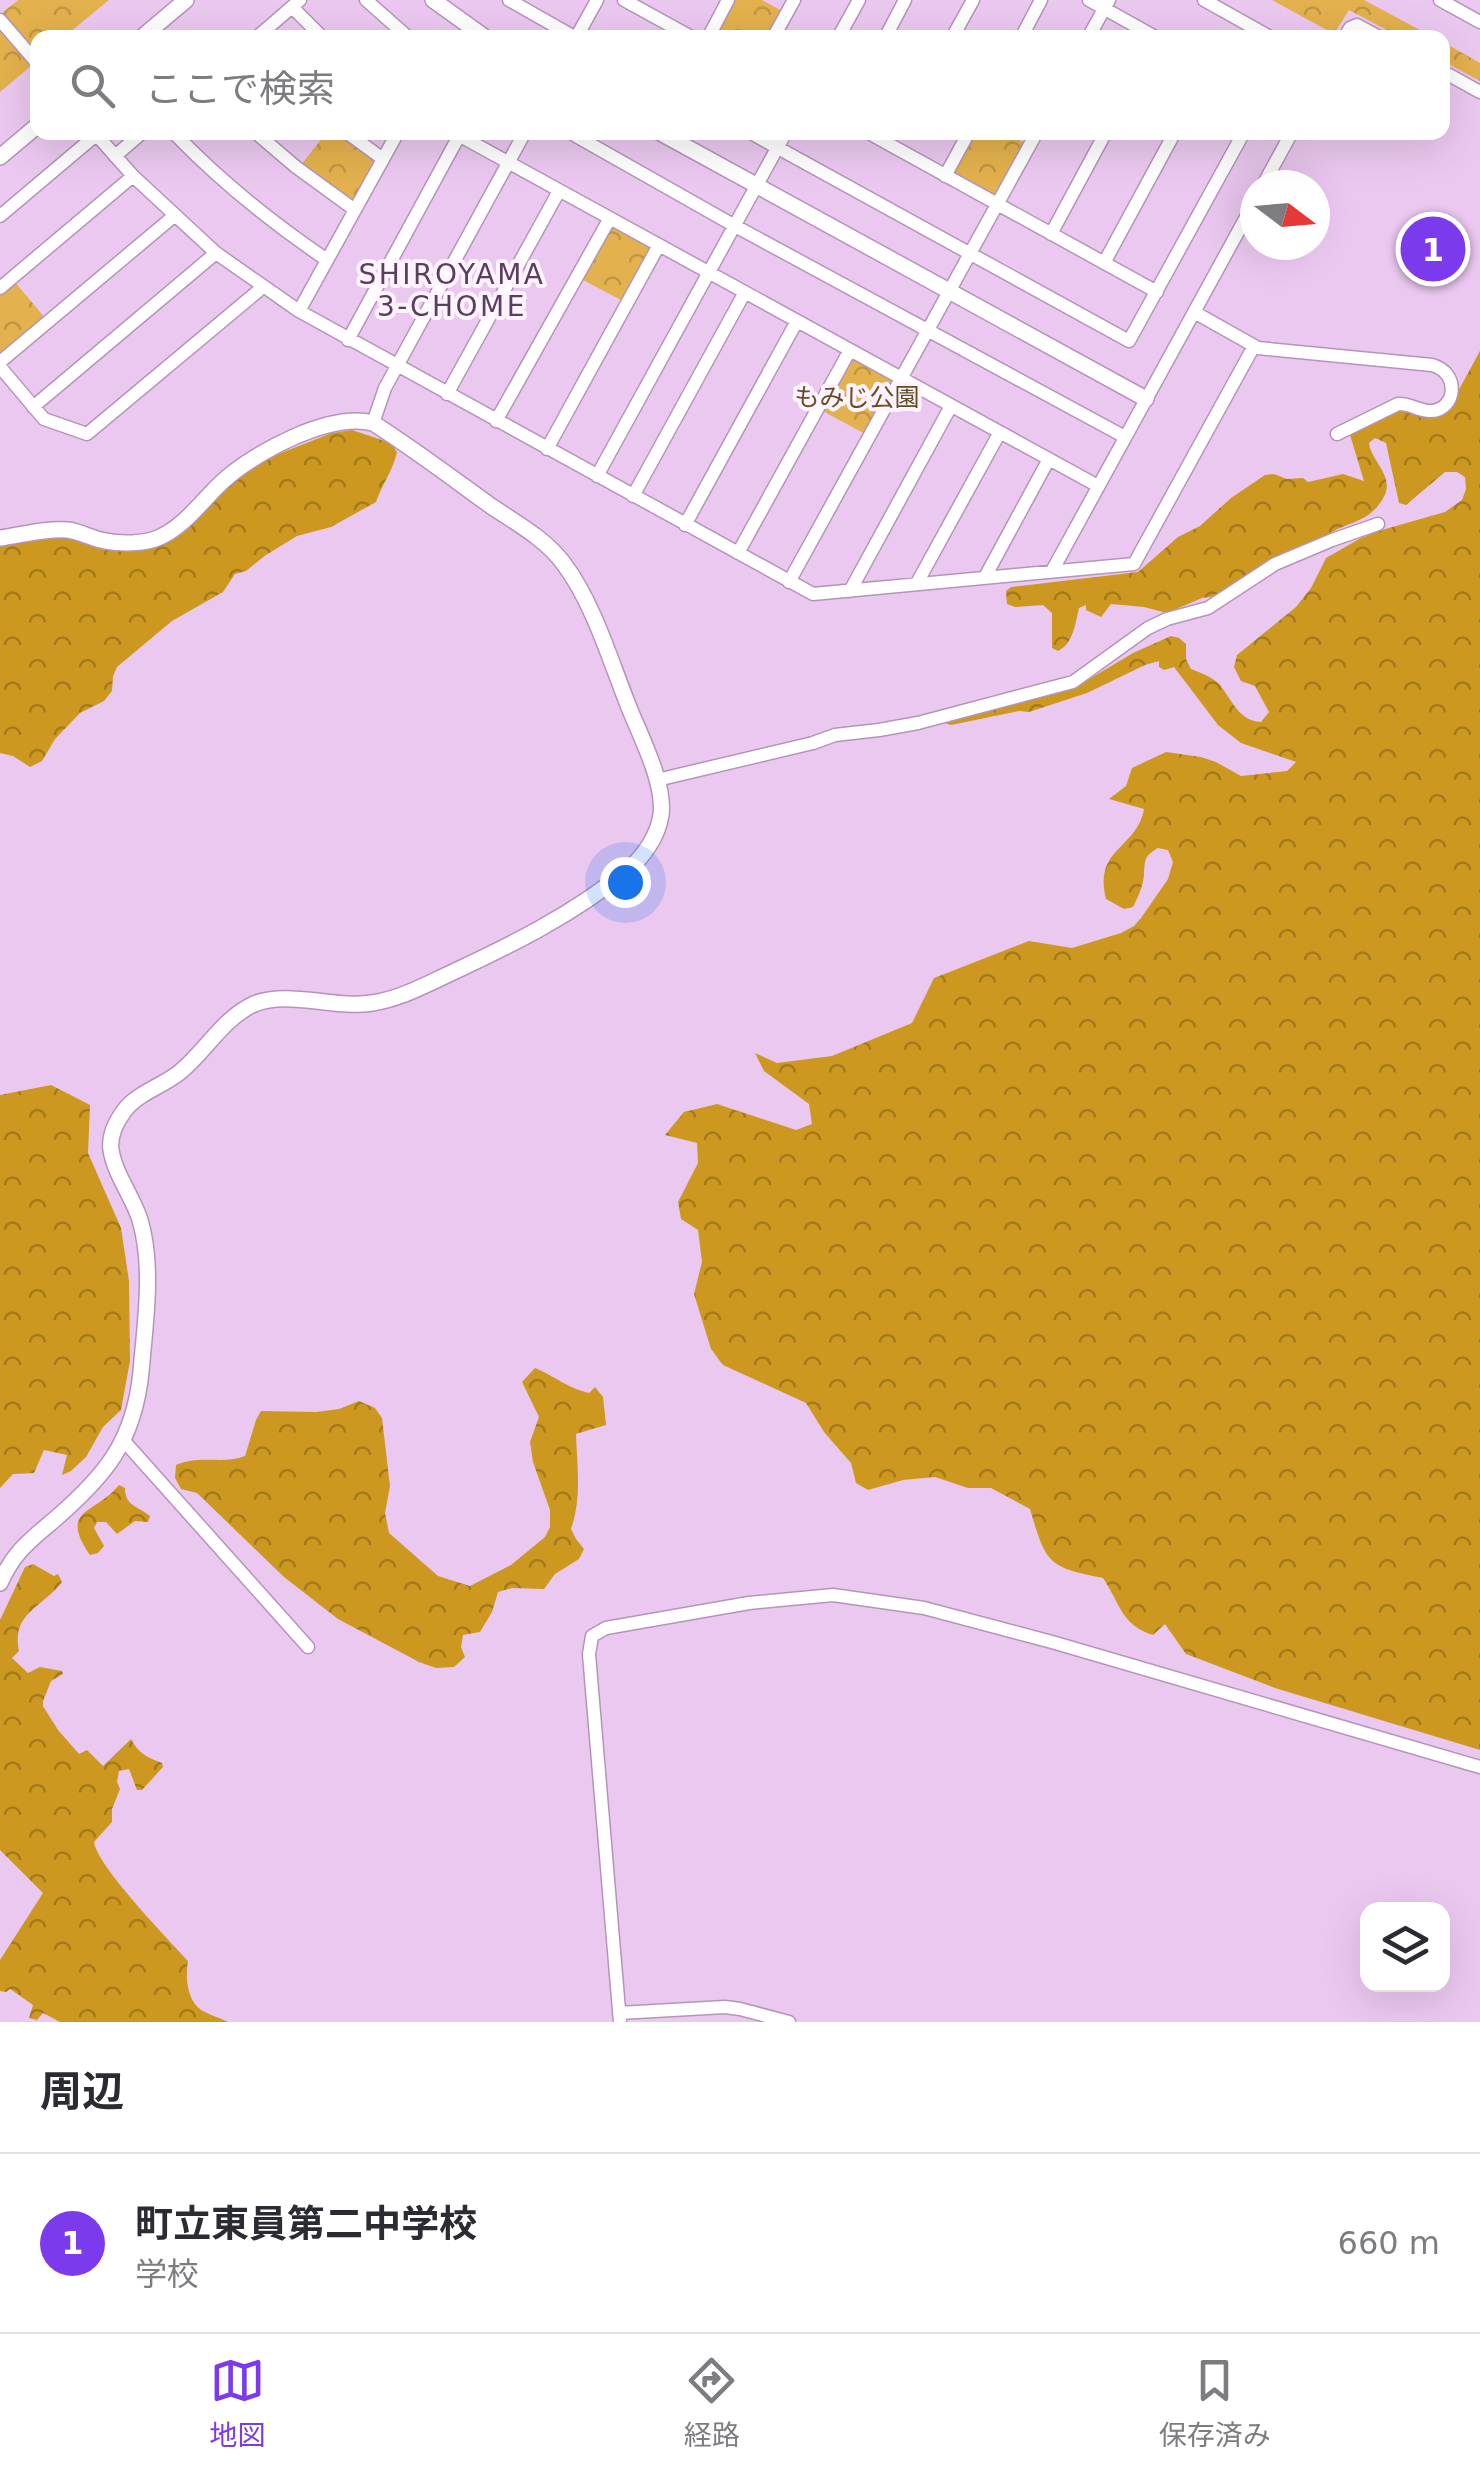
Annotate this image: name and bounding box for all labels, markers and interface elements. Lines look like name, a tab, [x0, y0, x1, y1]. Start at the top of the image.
search box	[30, 30, 1450, 140]
icon: search	[65, 58, 120, 113]
text: ここで検索	[145, 67, 335, 111]
north arrow	[1240, 170, 1330, 260]
pin: 1	[1400, 212, 1466, 286]
district label: SHIROYAMA 3-CHOME	[359, 258, 545, 323]
park label: もみじ公園	[794, 383, 920, 412]
your location	[600, 857, 651, 908]
map controls	[1360, 1902, 1450, 1992]
button: layers	[1360, 1902, 1450, 1992]
text: 周辺	[40, 2067, 124, 2116]
text: 町立東員第二中学校	[135, 2202, 477, 2246]
text: 1	[61, 2224, 84, 2262]
text: 660 m	[1338, 2224, 1440, 2262]
text: 学校	[135, 2255, 199, 2293]
tab: 地図	[209, 2353, 265, 2453]
tab: 経路	[684, 2353, 740, 2453]
tab: 保存済み	[1159, 2353, 1271, 2453]

